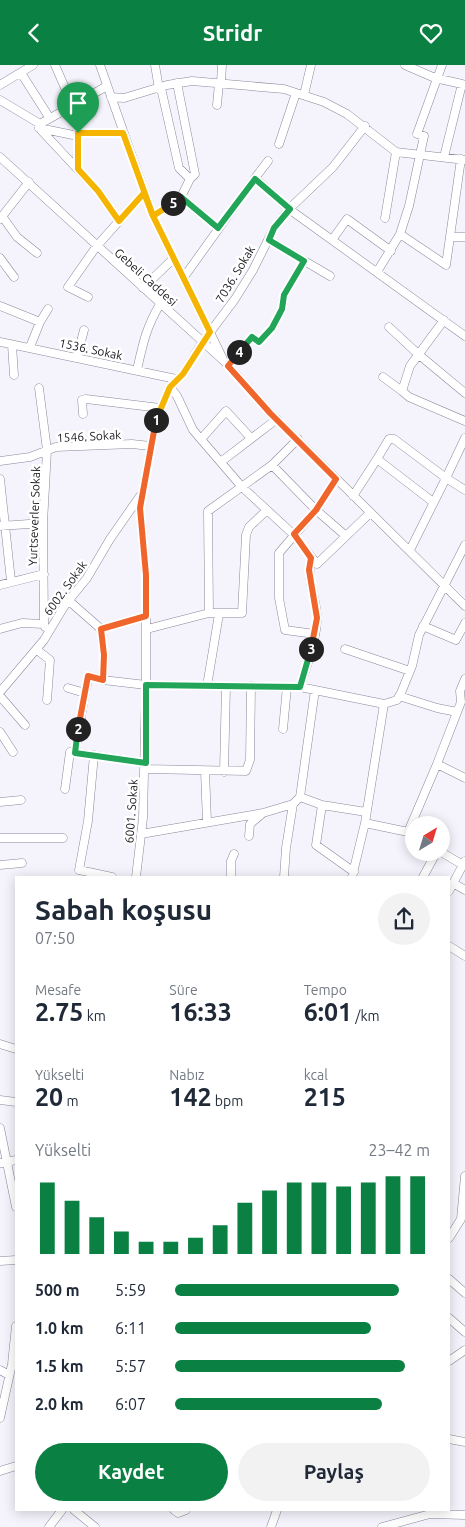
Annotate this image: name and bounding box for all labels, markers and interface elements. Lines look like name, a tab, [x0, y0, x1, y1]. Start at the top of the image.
icon: back	[20, 19, 48, 47]
icon: heart	[417, 19, 445, 47]
text: Stridr	[203, 20, 262, 45]
pin	[57, 82, 99, 133]
icon: arrive	[64, 89, 92, 117]
pin: 5	[160, 191, 186, 215]
text: 5	[170, 195, 177, 211]
street label: 7036. Sokak	[213, 243, 257, 305]
street label: Gebeli Caddesi	[112, 246, 180, 308]
street label: 1536. Sokak	[58, 336, 124, 362]
pin: 4	[226, 339, 252, 365]
text: 4	[236, 344, 243, 360]
pin: 1	[144, 407, 168, 433]
text: 1	[153, 412, 160, 428]
street label: 1546. Sokak	[57, 428, 121, 444]
street label: Yurtseverler Sokak	[26, 466, 42, 566]
street label: 6002. Sokak	[41, 558, 89, 618]
pin: 3	[298, 637, 324, 661]
text: 3	[308, 641, 315, 657]
pin: 2	[66, 717, 90, 741]
text: 2	[75, 721, 82, 737]
street label: 6001. Sokak	[122, 778, 140, 844]
north arrow	[405, 816, 450, 861]
map controls	[405, 816, 450, 861]
button: share	[378, 893, 430, 945]
text: Sabah koşusu	[35, 894, 212, 925]
text: 07:50	[35, 929, 75, 947]
text: Mesafe	[35, 982, 81, 998]
text: Süre	[169, 982, 198, 998]
text: Tempo	[304, 982, 347, 998]
text: 2.75	[35, 998, 83, 1026]
text: 16:33	[169, 998, 232, 1026]
text: 6:01	[304, 998, 352, 1026]
text: km	[83, 1008, 106, 1024]
text: /km	[352, 1008, 380, 1024]
text: Yükselti	[35, 1067, 84, 1083]
text: Nabız	[169, 1067, 205, 1083]
text: kcal	[304, 1067, 328, 1083]
text: 20	[35, 1083, 63, 1111]
text: 142	[169, 1083, 212, 1111]
text: 215	[304, 1083, 346, 1111]
text: m	[63, 1093, 79, 1109]
text: bpm	[212, 1093, 243, 1109]
text: Yükselti	[35, 1141, 91, 1159]
text: 23–42 m	[368, 1141, 430, 1159]
text: 500 m	[35, 1281, 80, 1299]
text: 5:59	[115, 1281, 146, 1299]
text: 1.0 km	[35, 1319, 84, 1337]
text: 6:11	[115, 1319, 146, 1337]
text: 1.5 km	[35, 1357, 84, 1375]
text: 5:57	[115, 1357, 146, 1375]
text: 2.0 km	[35, 1395, 84, 1413]
text: 6:07	[115, 1395, 146, 1413]
button: Kaydet	[35, 1443, 228, 1501]
button: Paylaş	[238, 1443, 430, 1501]

